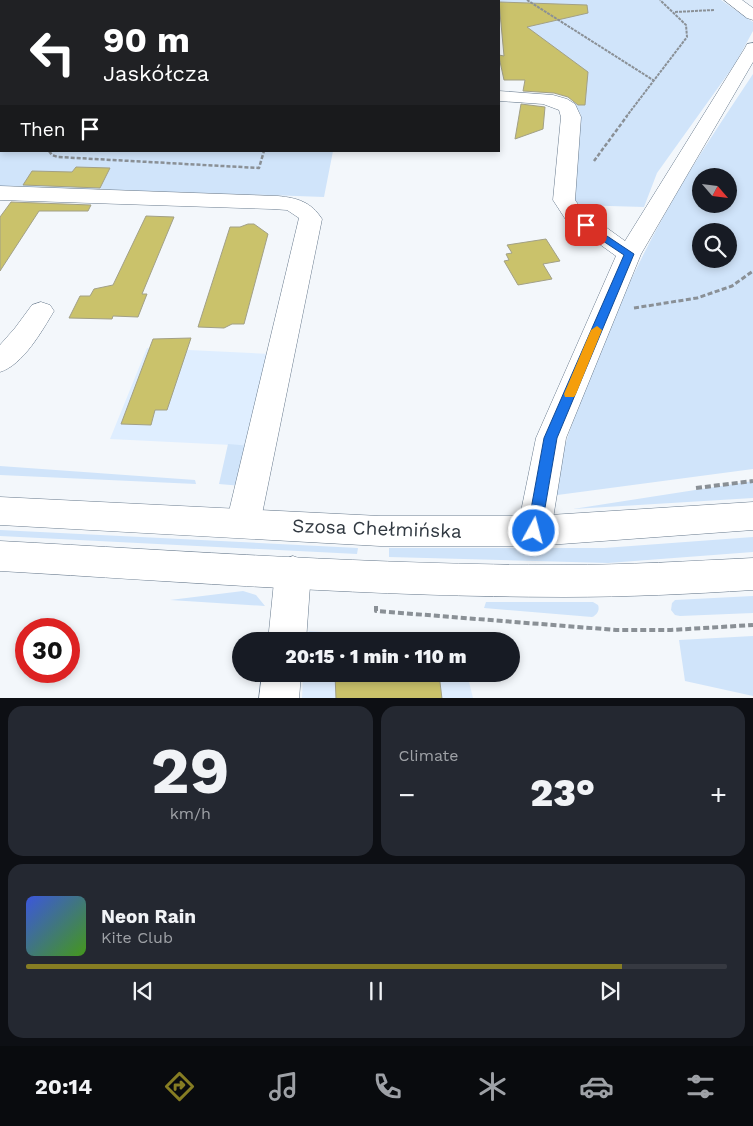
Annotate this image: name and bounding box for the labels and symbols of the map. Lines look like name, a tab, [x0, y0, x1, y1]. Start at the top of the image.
north arrow	[692, 168, 738, 212]
pin	[565, 204, 607, 246]
position arrow	[507, 504, 559, 556]
street label: Szosa Chełmińska	[292, 514, 462, 543]
speed limit sign: 30	[15, 618, 80, 683]

